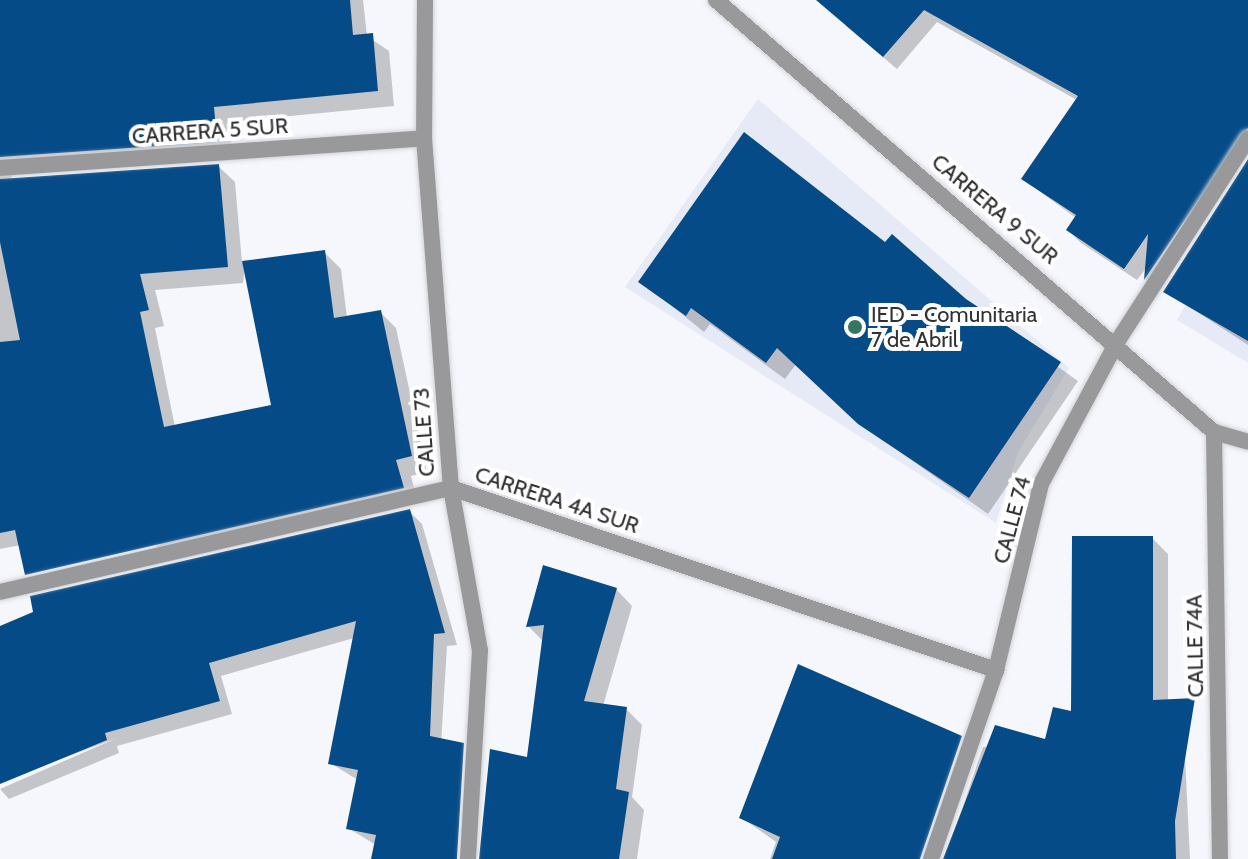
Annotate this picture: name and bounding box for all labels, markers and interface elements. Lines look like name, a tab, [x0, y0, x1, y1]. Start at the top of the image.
street label: CARRERA 5 SUR	[131, 112, 289, 150]
street label: CARRERA 9 SUR	[926, 148, 1064, 270]
place label: IED - Comunitaria 7 de Abril	[871, 301, 1037, 352]
marker: IED - Comunitaria 7 de Abril	[846, 318, 864, 336]
street label: CALLE 73	[408, 387, 440, 477]
street label: CARRERA 4A SUR	[472, 461, 642, 539]
street label: CALLE 74	[988, 473, 1036, 567]
street label: CALLE 74A	[1181, 594, 1209, 698]

